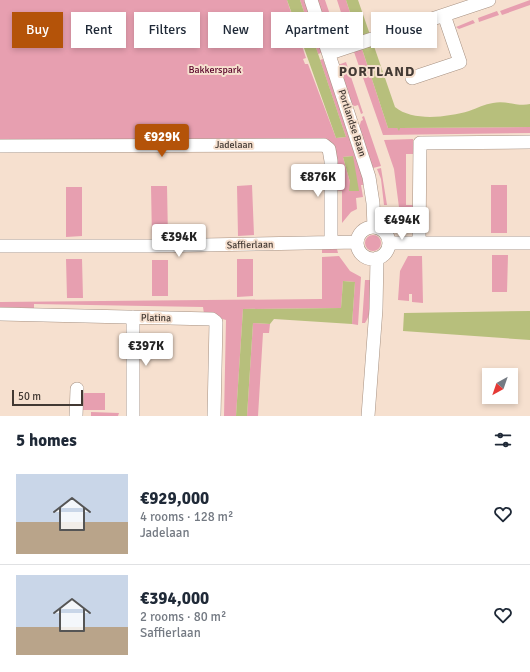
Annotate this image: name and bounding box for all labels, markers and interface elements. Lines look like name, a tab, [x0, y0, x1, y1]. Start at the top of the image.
chip: Buy	[12, 12, 63, 48]
chip: Rent	[71, 12, 126, 48]
chip: Filters	[134, 12, 200, 48]
chip: New	[208, 12, 263, 48]
chip: Apartment	[271, 12, 363, 48]
chip: House	[371, 12, 437, 48]
district label: PORTLAND	[339, 63, 415, 80]
park label: Bakkerspark	[188, 64, 242, 76]
street label: Portlandse Baan	[335, 88, 369, 158]
pin: €929K	[134, 124, 190, 158]
text: €929K	[144, 129, 180, 145]
street label: Jadelaan	[215, 139, 253, 151]
pin: €876K	[290, 164, 346, 198]
text: €876K	[300, 169, 336, 185]
pin: €494K	[374, 207, 430, 241]
text: €494K	[384, 212, 420, 228]
pin: €394K	[151, 224, 207, 258]
text: €394K	[161, 229, 197, 245]
street label: Saffierlaan	[227, 239, 273, 251]
street label: Platina	[141, 312, 171, 324]
pin: €397K	[118, 333, 174, 367]
text: €397K	[128, 338, 164, 354]
north arrow	[482, 368, 518, 404]
map controls	[482, 368, 518, 404]
scale bar	[12, 388, 83, 407]
text: 50 m	[18, 390, 41, 403]
icon: filters	[492, 429, 514, 451]
text: 5 homes	[16, 430, 77, 451]
text: €929,000	[140, 488, 209, 509]
icon: home	[48, 490, 96, 538]
icon: heart	[492, 503, 514, 525]
text: 4 rooms · 128 m²	[140, 509, 233, 525]
text: Jadelaan	[140, 525, 190, 541]
text: €394,000	[140, 588, 209, 609]
icon: home	[48, 591, 96, 639]
icon: heart	[492, 604, 514, 626]
text: 2 rooms · 80 m²	[140, 609, 226, 625]
text: Saffierlaan	[140, 625, 201, 641]

